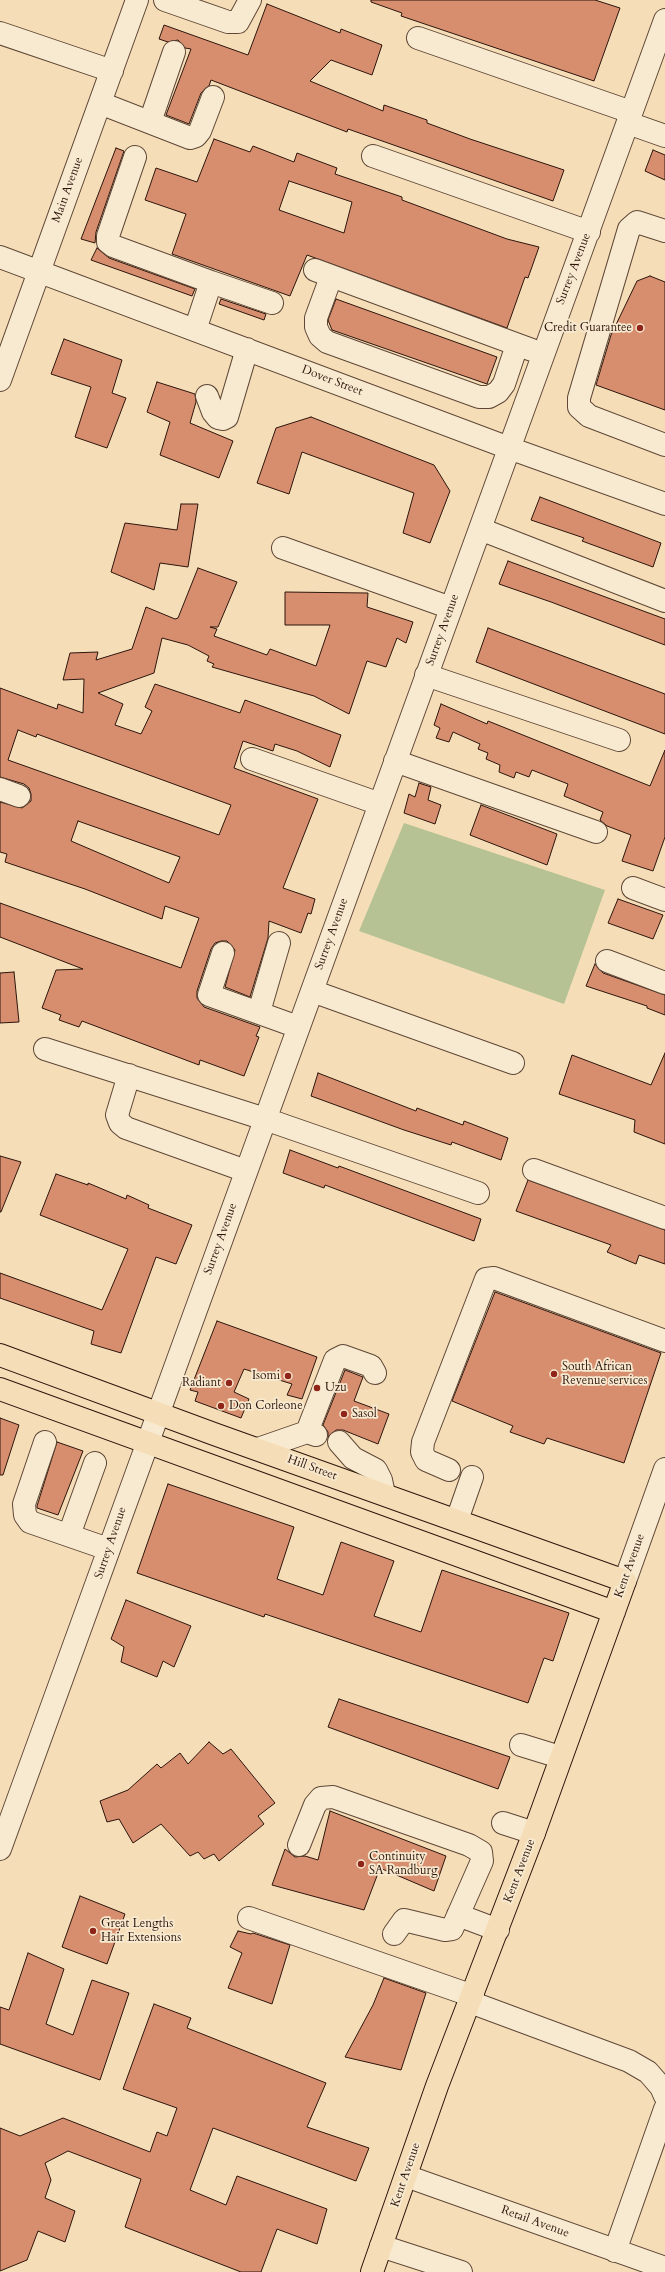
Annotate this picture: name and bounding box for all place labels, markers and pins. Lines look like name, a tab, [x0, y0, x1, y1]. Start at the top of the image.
place label: Credit Guarantee	[544, 321, 632, 335]
marker: Credit Guarantee	[635, 323, 645, 333]
place label: South African Revenue services	[562, 1360, 648, 1388]
place label: Isomi	[252, 1369, 280, 1383]
marker: South African Revenue services	[549, 1369, 559, 1379]
marker: Isomi	[283, 1371, 293, 1381]
place label: Radiant	[182, 1376, 221, 1390]
marker: Radiant	[224, 1378, 234, 1388]
place label: Uzu	[325, 1381, 347, 1395]
marker: Uzu	[312, 1383, 322, 1393]
place label: Don Corleone	[229, 1399, 303, 1413]
marker: Don Corleone	[216, 1401, 226, 1411]
place label: Sasol	[352, 1407, 377, 1421]
marker: Sasol	[339, 1409, 349, 1419]
place label: Continuity SA Randburg	[369, 1850, 438, 1878]
marker: Continuity SA Randburg	[356, 1859, 366, 1869]
place label: Great Lengths Hair Extensions	[101, 1917, 181, 1945]
marker: Great Lengths Hair Extensions	[88, 1926, 98, 1936]

